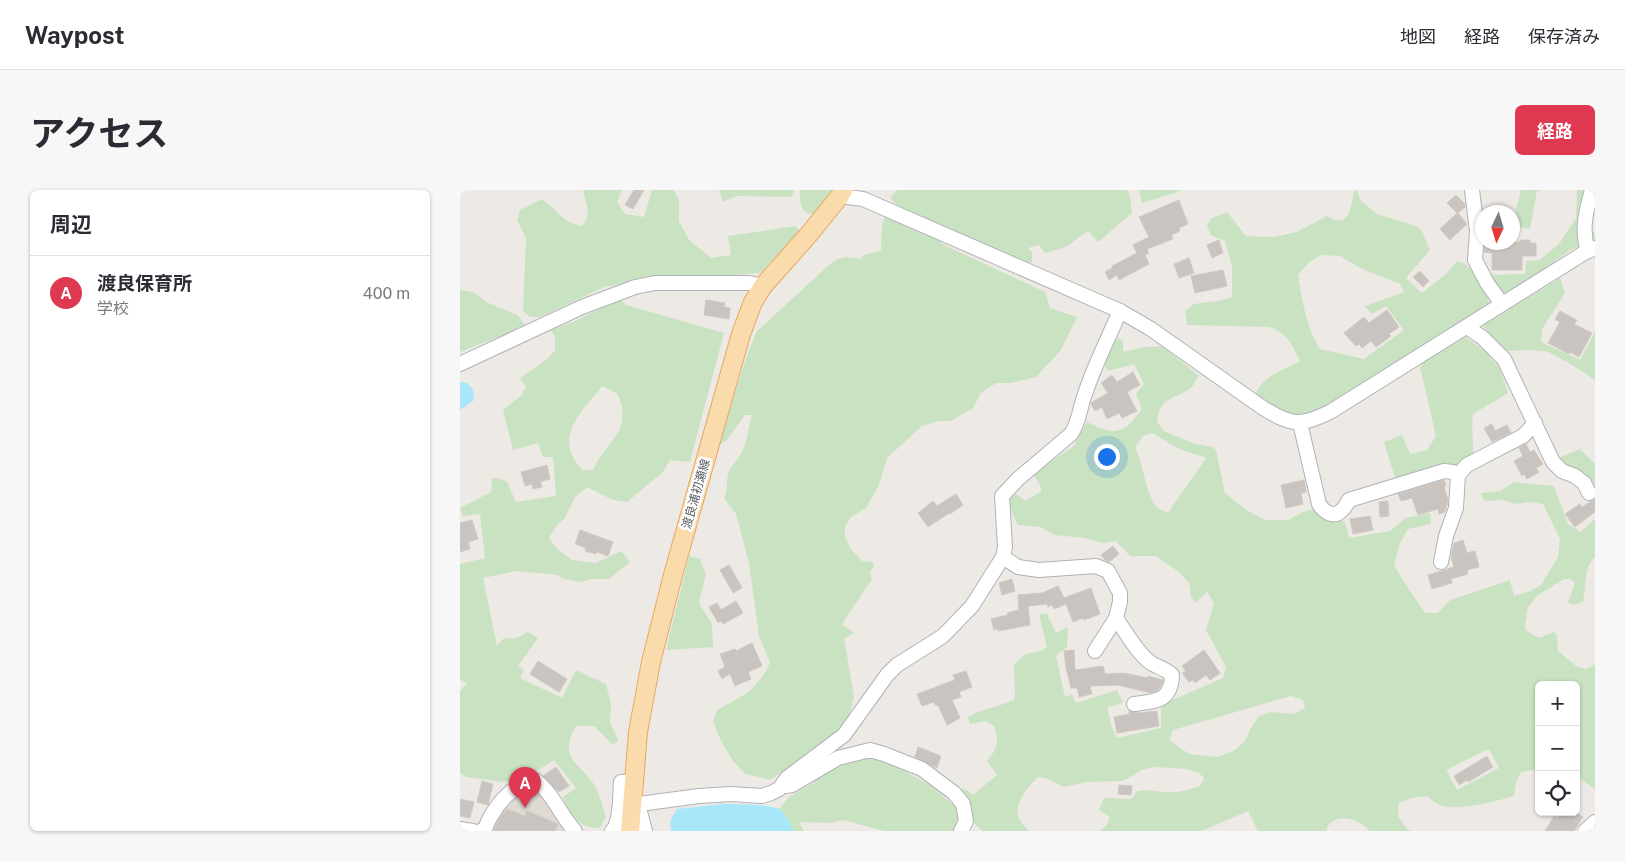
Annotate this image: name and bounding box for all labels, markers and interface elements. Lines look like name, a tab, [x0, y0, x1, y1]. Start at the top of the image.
text: Waypost	[25, 21, 125, 49]
text: 地図	[1400, 26, 1436, 47]
text: 経路	[1464, 26, 1500, 47]
text: 保存済み	[1528, 26, 1600, 47]
button: 経路	[1515, 105, 1595, 155]
text: アクセス	[30, 113, 168, 154]
north arrow	[1475, 205, 1520, 250]
text: 周辺	[50, 212, 92, 237]
text: 渡良保育所	[97, 272, 192, 294]
text: A	[60, 284, 72, 303]
text: 400 m	[363, 284, 410, 303]
text: 学校	[97, 299, 129, 318]
your location	[1094, 444, 1120, 470]
street label: 渡良浦初瀬線	[679, 457, 713, 531]
map controls	[1535, 681, 1580, 816]
button: +	[1535, 681, 1580, 726]
button: −	[1535, 726, 1580, 771]
pin: A	[509, 767, 541, 808]
button: locate	[1535, 771, 1580, 816]

